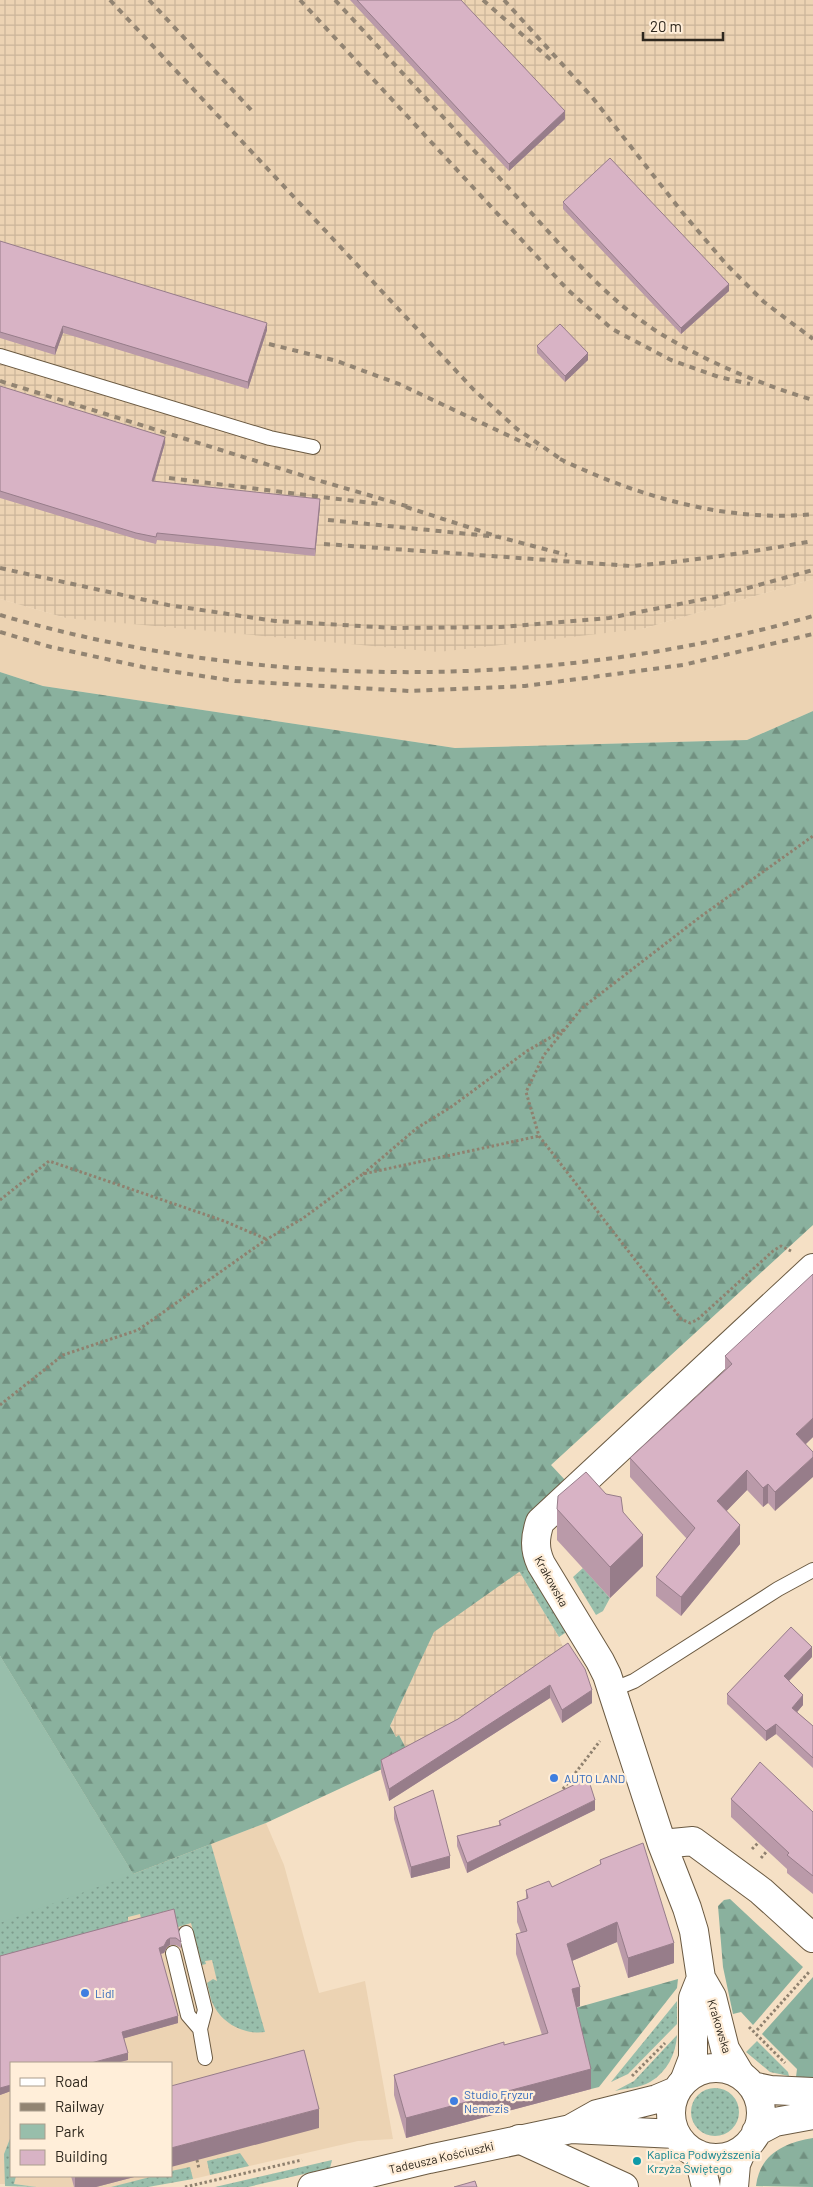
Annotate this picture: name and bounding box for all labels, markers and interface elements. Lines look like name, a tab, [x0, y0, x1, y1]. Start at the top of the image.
scale bar	[643, 10, 723, 42]
text: 20 m	[650, 17, 682, 35]
street label: Krakowska	[532, 1553, 572, 1609]
place label: AUTO LAND	[564, 1771, 625, 1785]
marker: AUTO LAND	[548, 1772, 560, 1784]
place label: Lidl	[95, 1986, 114, 2000]
marker: Lidl	[79, 1987, 91, 1999]
street label: Krakowska	[705, 1997, 735, 2055]
legend	[10, 2062, 172, 2177]
text: Road	[55, 2072, 88, 2090]
place label: Studio Fryzur Nemezis	[464, 2087, 534, 2115]
marker: Studio Fryzur Nemezis	[448, 2095, 460, 2107]
text: Railway	[55, 2097, 104, 2115]
text: Park	[55, 2122, 85, 2140]
street label: Tadeusza Kościuszki	[387, 2138, 495, 2176]
text: Building	[55, 2147, 108, 2165]
place label: Kaplica Podwyższenia Krzyża Świętego	[647, 2147, 760, 2175]
marker: Kaplica Podwyższenia Krzyża Świętego	[631, 2155, 643, 2167]

